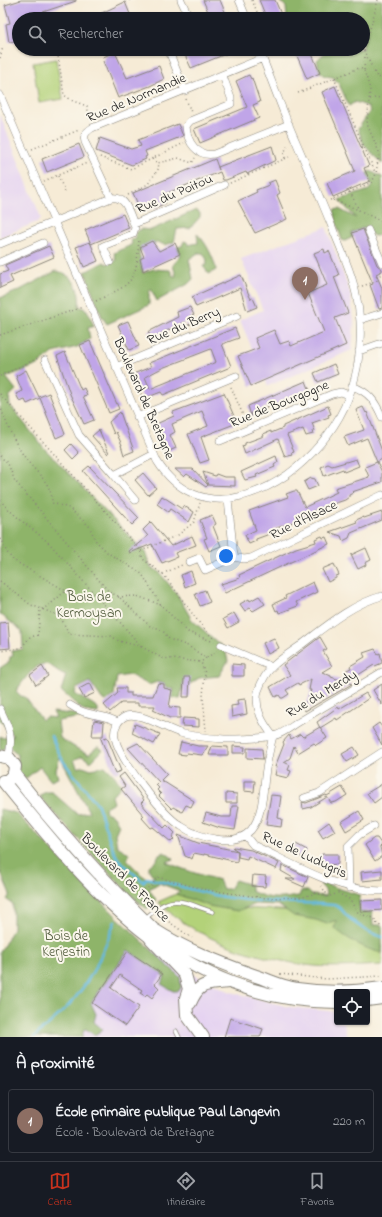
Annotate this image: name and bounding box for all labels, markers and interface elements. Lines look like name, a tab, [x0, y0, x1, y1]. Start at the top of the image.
search box	[12, 12, 370, 56]
icon: search	[26, 23, 48, 45]
text: Rechercher	[58, 23, 123, 45]
street label: Rue de Normandie	[84, 68, 190, 129]
street label: Rue du Poitou	[133, 169, 216, 220]
pin: 1	[292, 267, 318, 300]
street label: Rue du Berry	[144, 302, 224, 352]
street label: Boulevard de Bretagne	[106, 333, 180, 464]
street label: Rue de Bourgogne	[227, 375, 333, 435]
street label: Rue d'Alsace	[266, 495, 342, 546]
your location	[216, 546, 236, 566]
park label: Bois de Kermoysan	[57, 587, 122, 625]
street label: Rue du Merdy	[282, 665, 362, 725]
street label: Rue de Ludugris	[258, 826, 351, 885]
street label: Boulevard de France	[75, 828, 175, 928]
park label: Bois de Kerjestin	[42, 926, 90, 963]
map controls	[334, 989, 370, 1025]
button: locate	[334, 989, 370, 1025]
text: À proximité	[16, 1051, 94, 1076]
text: École primaire publique Paul Langevin	[55, 1101, 280, 1123]
text: 1	[28, 1112, 32, 1131]
text: 220 m	[333, 1112, 365, 1131]
text: École · Boulevard de Bretagne	[55, 1123, 214, 1142]
tab: Carte	[48, 1170, 72, 1210]
tab: Itinéraire	[167, 1170, 205, 1210]
tab: Favoris	[300, 1170, 334, 1210]

